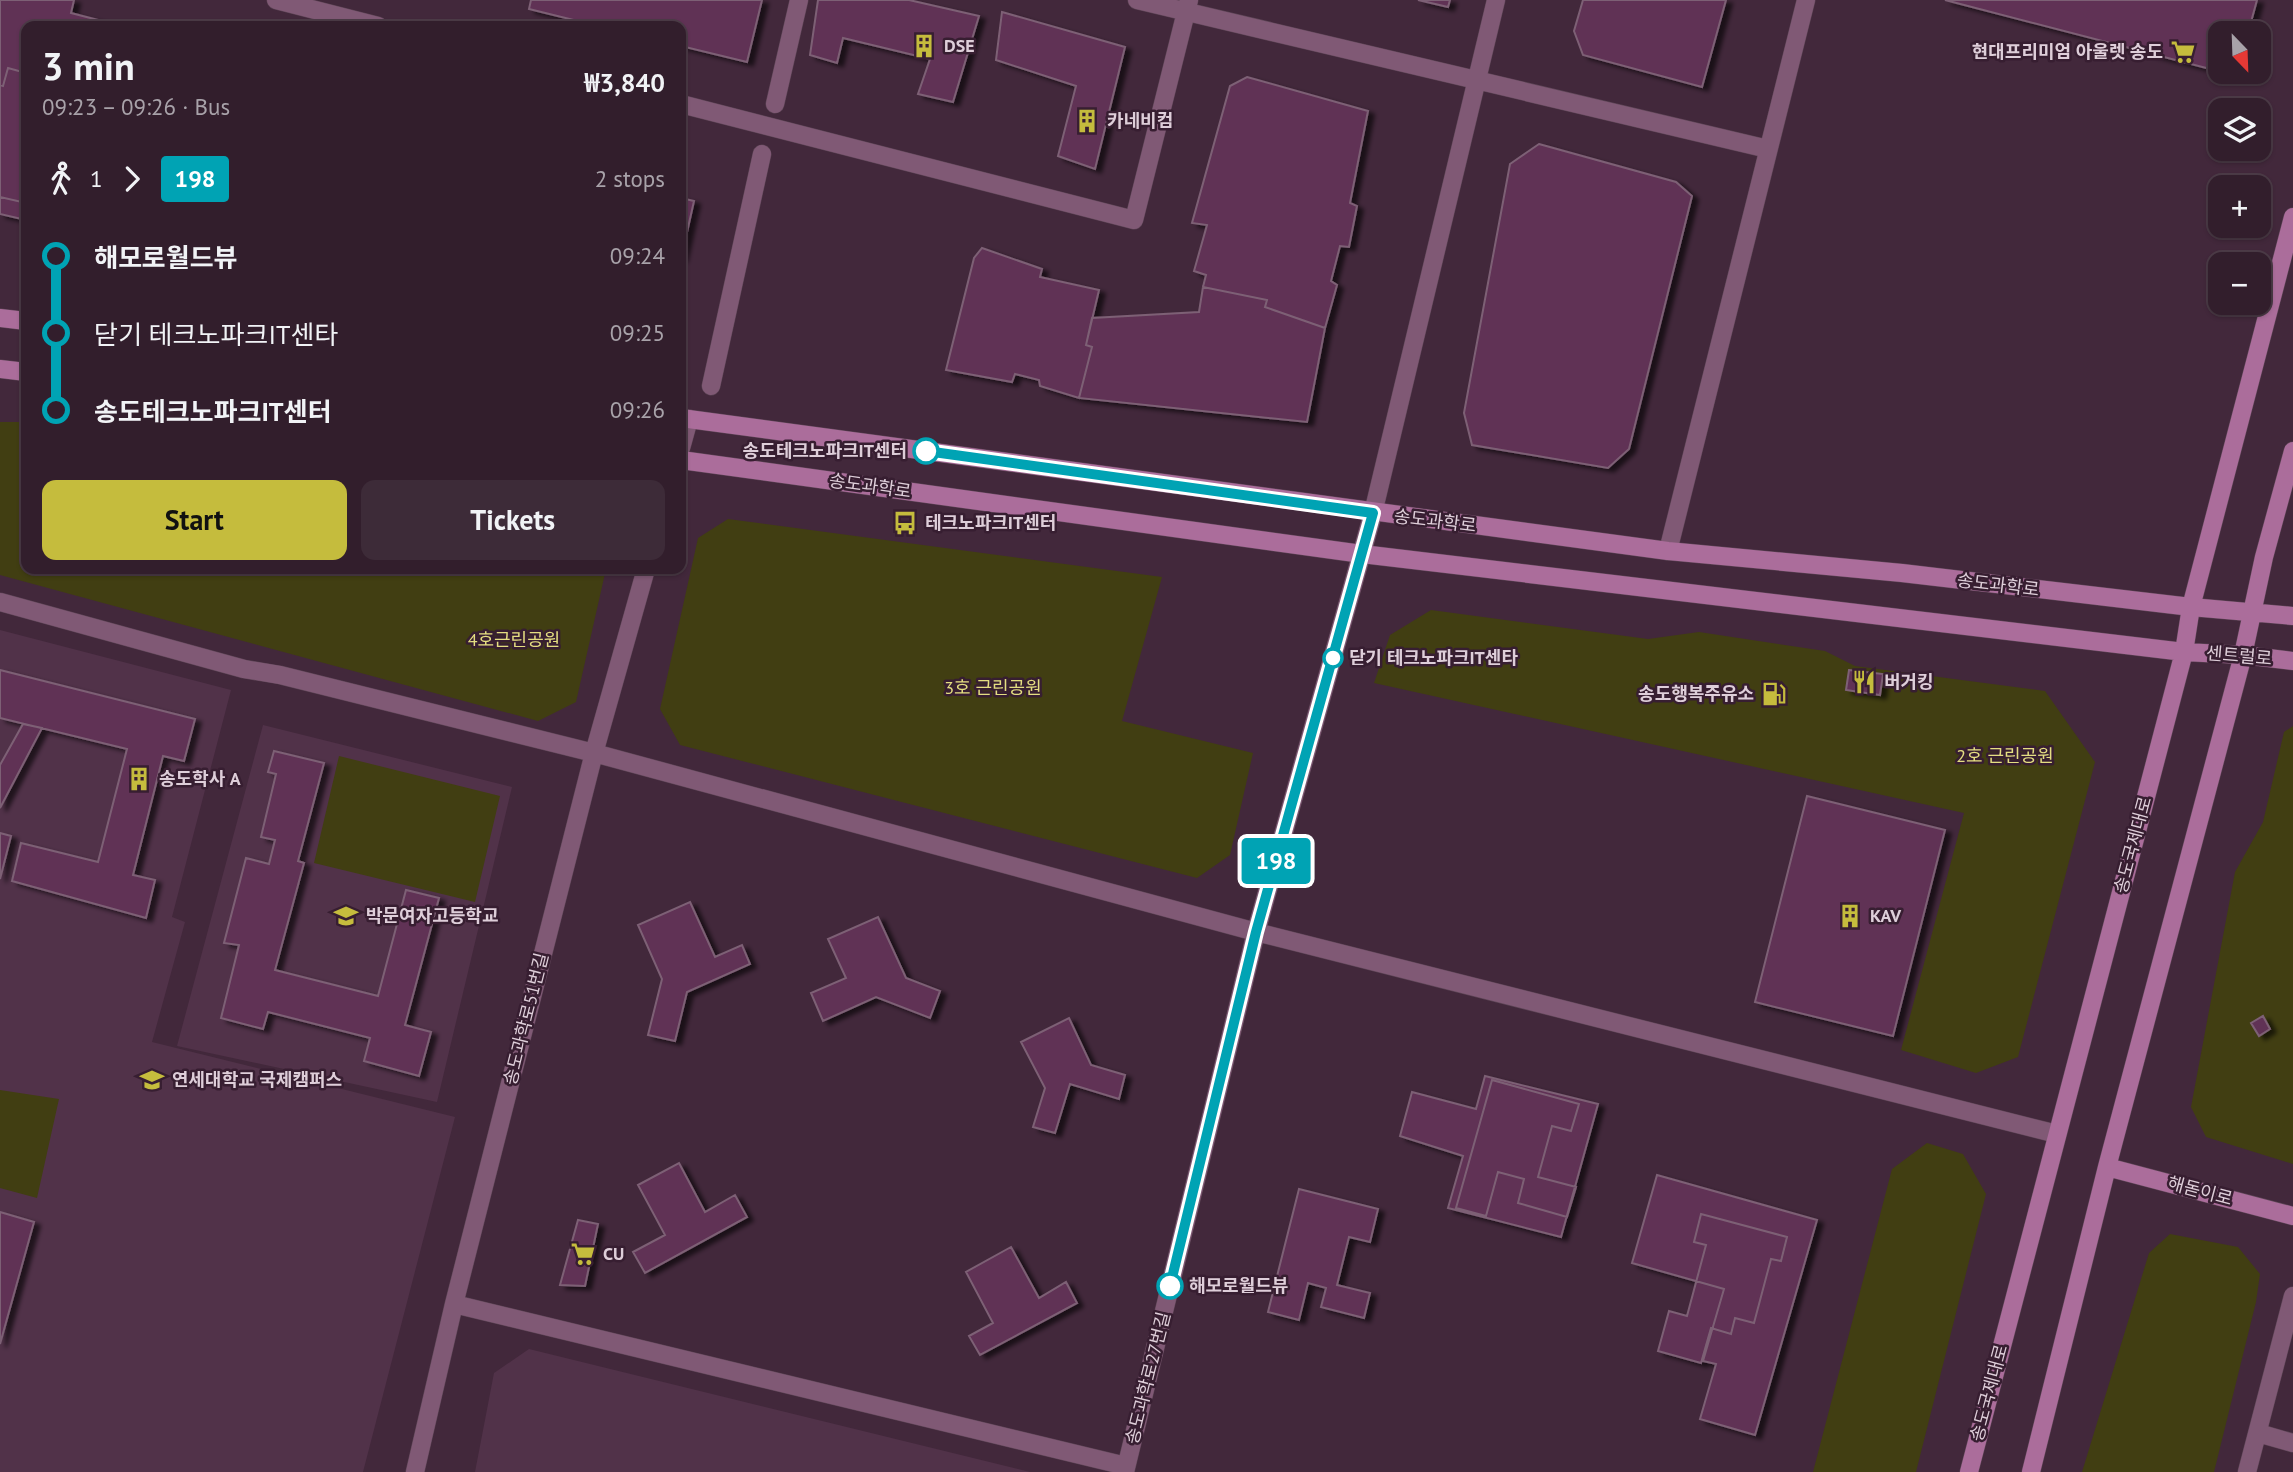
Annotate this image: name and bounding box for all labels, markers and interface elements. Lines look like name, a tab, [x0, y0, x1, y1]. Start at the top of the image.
north arrow	[2208, 21, 2272, 84]
map controls	[2208, 21, 2271, 315]
building icon: DSE	[910, 32, 938, 60]
place label: DSE	[944, 34, 975, 57]
supermarket icon: 현대프리미엄 아울렛 송도	[2169, 38, 2197, 66]
place label: 현대프리미엄 아울렛 송도	[1972, 40, 2163, 63]
text: 3 min	[42, 41, 135, 90]
text: ₩3,840	[584, 66, 665, 99]
text: 09:23 – 09:26 · Bus	[42, 92, 230, 121]
button: layers	[2208, 98, 2271, 161]
building icon: 카네비컴	[1073, 107, 1101, 135]
place label: 카네비컴	[1107, 109, 1173, 132]
icon: walk	[42, 160, 80, 198]
icon: forward	[113, 160, 151, 198]
text: 198	[175, 163, 215, 194]
text: 1	[90, 164, 103, 193]
text: 2 stops	[595, 164, 665, 193]
button: +	[2208, 175, 2271, 238]
text: 해모로월드뷰	[94, 241, 238, 274]
text: 09:24	[610, 241, 665, 270]
button: −	[2208, 252, 2271, 315]
text: 닫기 테크노파크IT센타	[94, 318, 338, 351]
text: 09:25	[610, 318, 665, 347]
text: 송도테크노파크IT센터	[94, 395, 331, 428]
text: 09:26	[610, 395, 665, 424]
marker: 송도테크노파크IT센터	[913, 438, 939, 464]
place label: 송도테크노파크IT센터	[743, 439, 907, 462]
street label: 송도과학로	[827, 468, 913, 503]
button: Start	[42, 480, 347, 560]
button: Tickets	[361, 480, 665, 560]
street label: 송도과학로	[1393, 504, 1478, 537]
bus stop icon: 테크노파크IT센터	[891, 509, 919, 537]
place label: 테크노파크IT센터	[925, 511, 1056, 534]
street label: 송도과학로	[1956, 568, 2041, 601]
park label: 4호근린공원	[468, 628, 560, 651]
street label: 센트럴로	[2205, 641, 2273, 670]
place label: 닫기 테크노파크IT센타	[1349, 646, 1518, 669]
marker: 닫기 테크노파크IT센타	[1323, 648, 1343, 668]
restaurant icon: 버거킹	[1850, 668, 1878, 696]
place label: 버거킹	[1884, 670, 1934, 693]
park label: 3호 근린공원	[944, 676, 1042, 699]
fuel station icon: 송도행복주유소	[1760, 680, 1788, 708]
place label: 송도행복주유소	[1638, 682, 1754, 705]
park label: 2호 근린공원	[1956, 744, 2054, 767]
building icon: 송도학사 A	[125, 765, 153, 793]
place label: 송도학사 A	[159, 767, 241, 790]
street label: 송도국제대로	[2109, 794, 2156, 896]
line badge: 198	[1236, 838, 1316, 884]
text: 198	[1256, 845, 1296, 876]
school or university icon: 박문여자고등학교	[332, 902, 360, 930]
building icon: KAV	[1836, 902, 1864, 930]
place label: 박문여자고등학교	[366, 904, 498, 927]
place label: KAV	[1870, 904, 1901, 927]
street label: 송도과학로51번길	[498, 950, 553, 1087]
school or university icon: 연세대학교 국제캠퍼스	[138, 1066, 166, 1094]
place label: 연세대학교 국제캠퍼스	[172, 1068, 342, 1091]
street label: 해돋이로	[2165, 1171, 2235, 1210]
supermarket icon: CU	[569, 1240, 597, 1268]
place label: CU	[603, 1242, 624, 1265]
marker: 해모로월드뷰	[1157, 1273, 1183, 1299]
place label: 해모로월드뷰	[1189, 1274, 1288, 1297]
street label: 송도과학로27번길	[1120, 1309, 1175, 1446]
street label: 송도국제대로	[1965, 1342, 2012, 1444]

